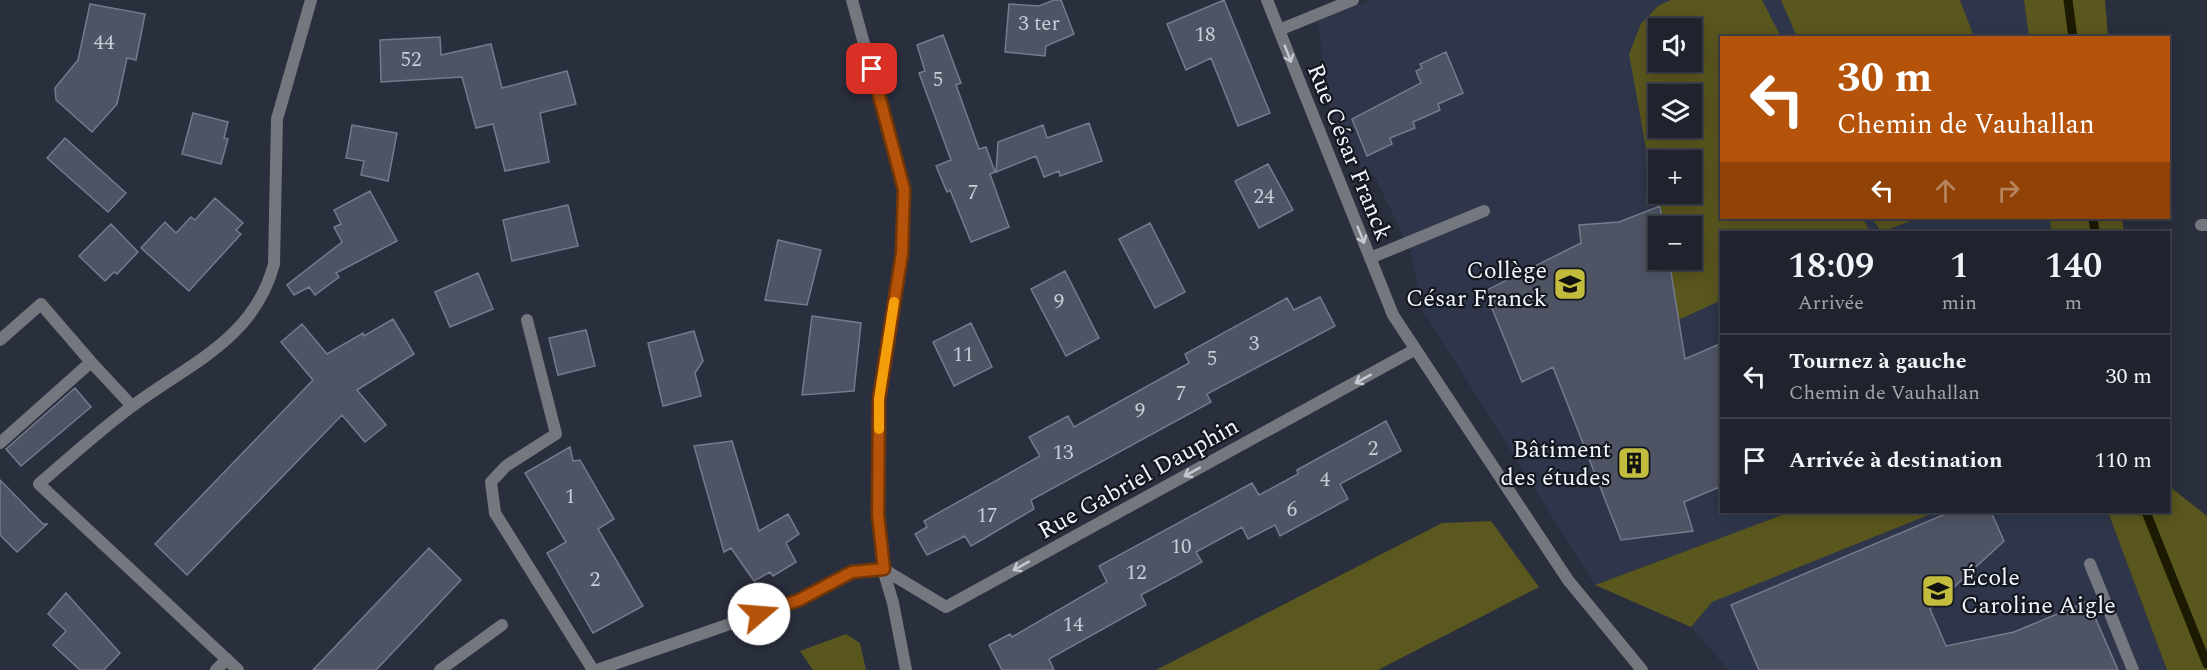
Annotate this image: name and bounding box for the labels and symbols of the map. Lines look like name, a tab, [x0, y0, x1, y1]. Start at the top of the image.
house number: 3 ter	[1018, 8, 1060, 40]
house number: 18	[1195, 19, 1216, 51]
house number: 44	[94, 27, 115, 59]
pin	[846, 43, 897, 94]
house number: 52	[401, 44, 422, 76]
one-way arrow	[1283, 45, 1294, 63]
street label: Rue César Franck	[1297, 58, 1401, 246]
house number: 5	[933, 64, 943, 96]
house number: 7	[968, 177, 978, 209]
house number: 24	[1254, 181, 1275, 213]
one-way arrow	[1356, 226, 1367, 244]
place label: Collège César Franck	[1406, 253, 1547, 317]
school or university icon: Collège César Franck	[1552, 266, 1588, 302]
house number: 9	[1054, 286, 1064, 318]
house number: 3	[1249, 328, 1260, 360]
house number: 11	[953, 339, 974, 371]
house number: 5	[1207, 343, 1217, 375]
one-way arrow	[1355, 373, 1372, 385]
house number: 7	[1176, 378, 1186, 410]
house number: 9	[1135, 395, 1145, 427]
street label: Rue Gabriel Dauphin	[1031, 409, 1246, 549]
place label: Bâtiment des études	[1501, 432, 1611, 496]
house number: 2	[1368, 433, 1378, 465]
house number: 13	[1053, 437, 1074, 469]
building icon: Bâtiment des études	[1616, 445, 1652, 481]
house number: 4	[1320, 464, 1331, 496]
one-way arrow	[1184, 466, 1201, 478]
house number: 1	[565, 481, 575, 513]
house number: 6	[1287, 494, 1297, 526]
house number: 17	[977, 500, 998, 532]
house number: 10	[1171, 531, 1192, 563]
house number: 12	[1126, 557, 1147, 589]
one-way arrow	[1013, 560, 1030, 572]
place label: École Caroline Aigle	[1961, 560, 2116, 624]
house number: 2	[590, 564, 600, 596]
school or university icon: École Caroline Aigle	[1920, 573, 1956, 609]
position arrow	[727, 582, 791, 646]
house number: 14	[1063, 609, 1084, 641]

